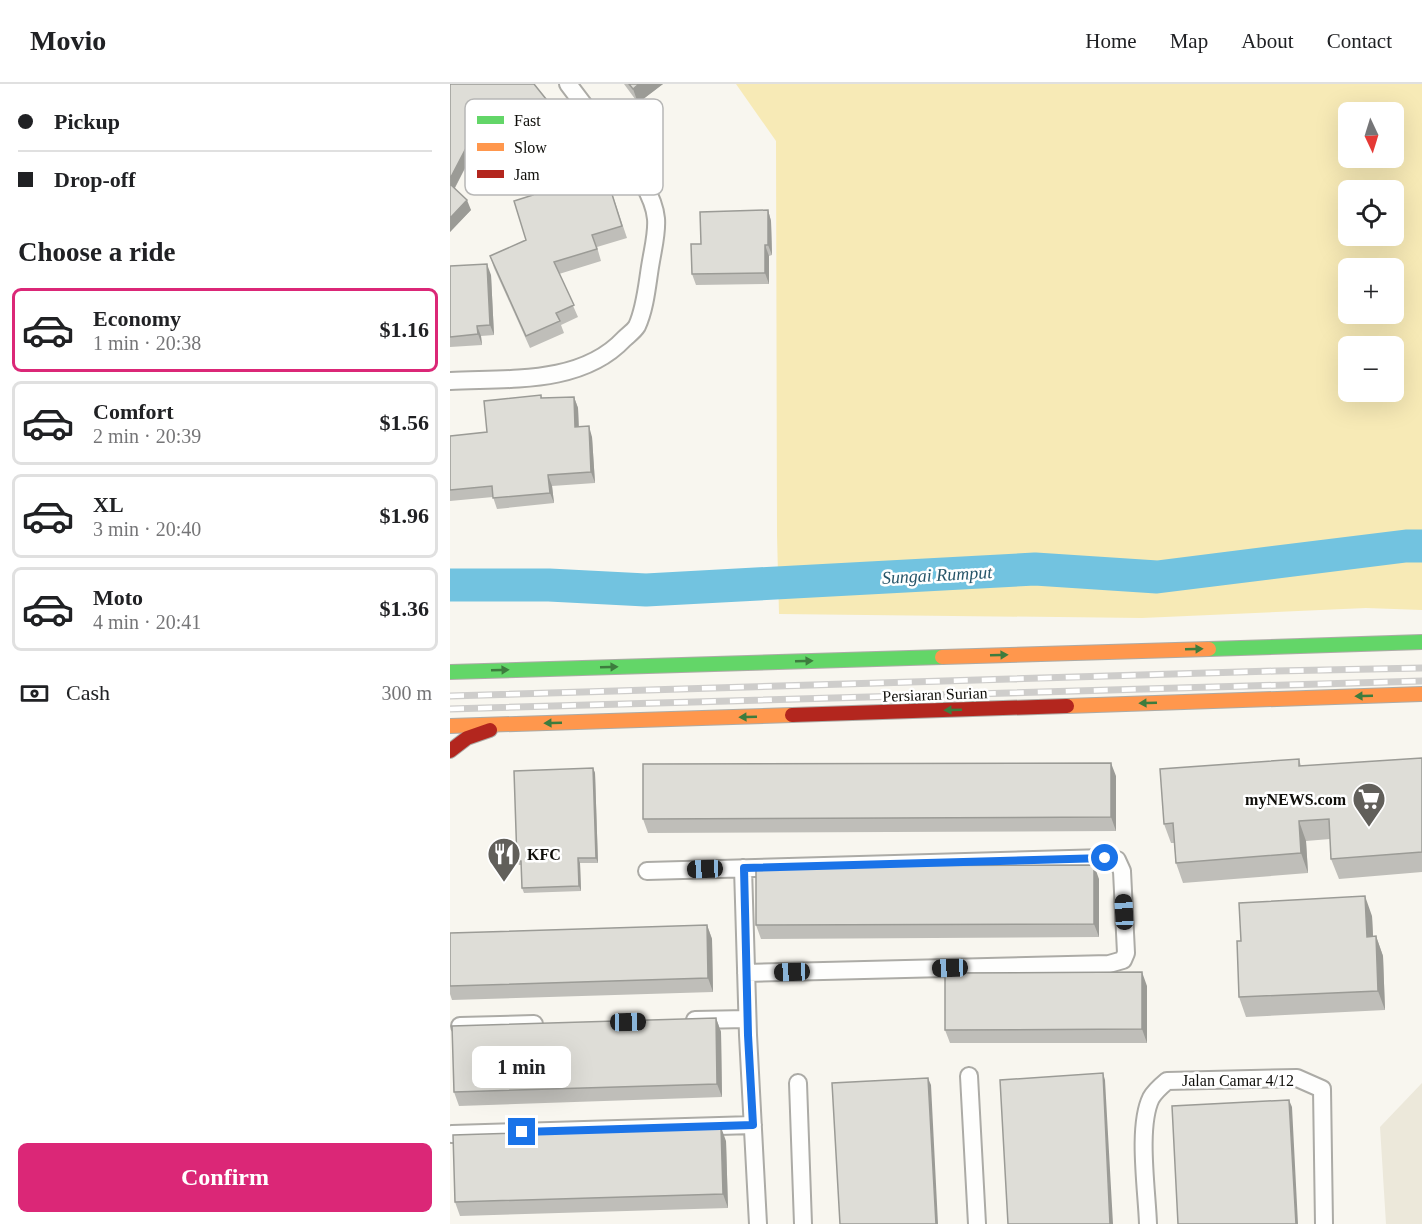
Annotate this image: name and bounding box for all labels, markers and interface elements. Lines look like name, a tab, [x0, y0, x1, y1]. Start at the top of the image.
text: Movio	[30, 25, 106, 56]
text: Home	[1085, 29, 1137, 53]
text: Map	[1170, 29, 1208, 53]
text: About	[1241, 29, 1294, 53]
text: Contact	[1327, 29, 1392, 53]
legend	[465, 99, 663, 195]
north arrow	[1338, 102, 1404, 168]
map controls	[1338, 102, 1404, 402]
text: Pickup	[54, 109, 120, 134]
text: Fast	[514, 112, 541, 129]
text: Slow	[514, 139, 547, 156]
text: Jam	[514, 166, 540, 183]
text: Drop-off	[54, 167, 135, 192]
button: locate	[1338, 180, 1404, 246]
text: Choose a ride	[18, 237, 176, 267]
button: +	[1338, 258, 1404, 324]
icon: car	[21, 303, 75, 357]
text: Economy	[93, 306, 181, 331]
text: $1.16	[380, 317, 429, 342]
text: 1 min · 20:38	[93, 332, 201, 354]
button: −	[1338, 336, 1404, 402]
icon: car	[21, 396, 75, 450]
text: Comfort	[93, 399, 174, 424]
text: $1.56	[380, 410, 429, 435]
text: 2 min · 20:39	[93, 425, 201, 447]
icon: car	[21, 489, 75, 543]
text: XL	[93, 492, 124, 517]
text: $1.96	[380, 503, 429, 528]
text: 3 min · 20:40	[93, 518, 201, 540]
water label: Sungai Rumput	[881, 562, 994, 588]
icon: car	[21, 582, 75, 636]
text: Moto	[93, 585, 143, 610]
text: $1.36	[380, 596, 429, 621]
text: 4 min · 20:41	[93, 611, 201, 633]
one-way arrow	[1184, 644, 1203, 654]
one-way arrow	[989, 650, 1008, 660]
one-way arrow	[795, 656, 814, 665]
one-way arrow	[600, 662, 619, 671]
one-way arrow	[491, 665, 510, 675]
icon: cash	[18, 677, 51, 710]
text: Cash	[66, 680, 110, 705]
text: 300 m	[381, 682, 432, 704]
street label: Persiaran Surian	[882, 684, 988, 705]
one-way arrow	[1354, 691, 1373, 700]
one-way arrow	[1138, 698, 1157, 708]
one-way arrow	[943, 705, 962, 714]
one-way arrow	[738, 712, 757, 721]
one-way arrow	[543, 718, 562, 728]
supermarket icon: myNEWS.com	[1351, 781, 1387, 828]
place label: myNEWS.com	[1245, 791, 1347, 809]
restaurant icon: KFC	[486, 836, 522, 883]
route start	[1091, 844, 1118, 871]
place label: KFC	[527, 846, 561, 863]
car	[687, 859, 723, 879]
car	[1114, 894, 1134, 930]
car	[932, 958, 968, 978]
car	[774, 962, 810, 982]
car	[610, 1013, 646, 1031]
callout: 1 min	[472, 1045, 572, 1087]
text: 1 min	[497, 1056, 546, 1078]
street label: Jalan Camar 4/12	[1182, 1072, 1294, 1089]
route end	[508, 1118, 535, 1145]
button: Confirm	[18, 1143, 432, 1212]

